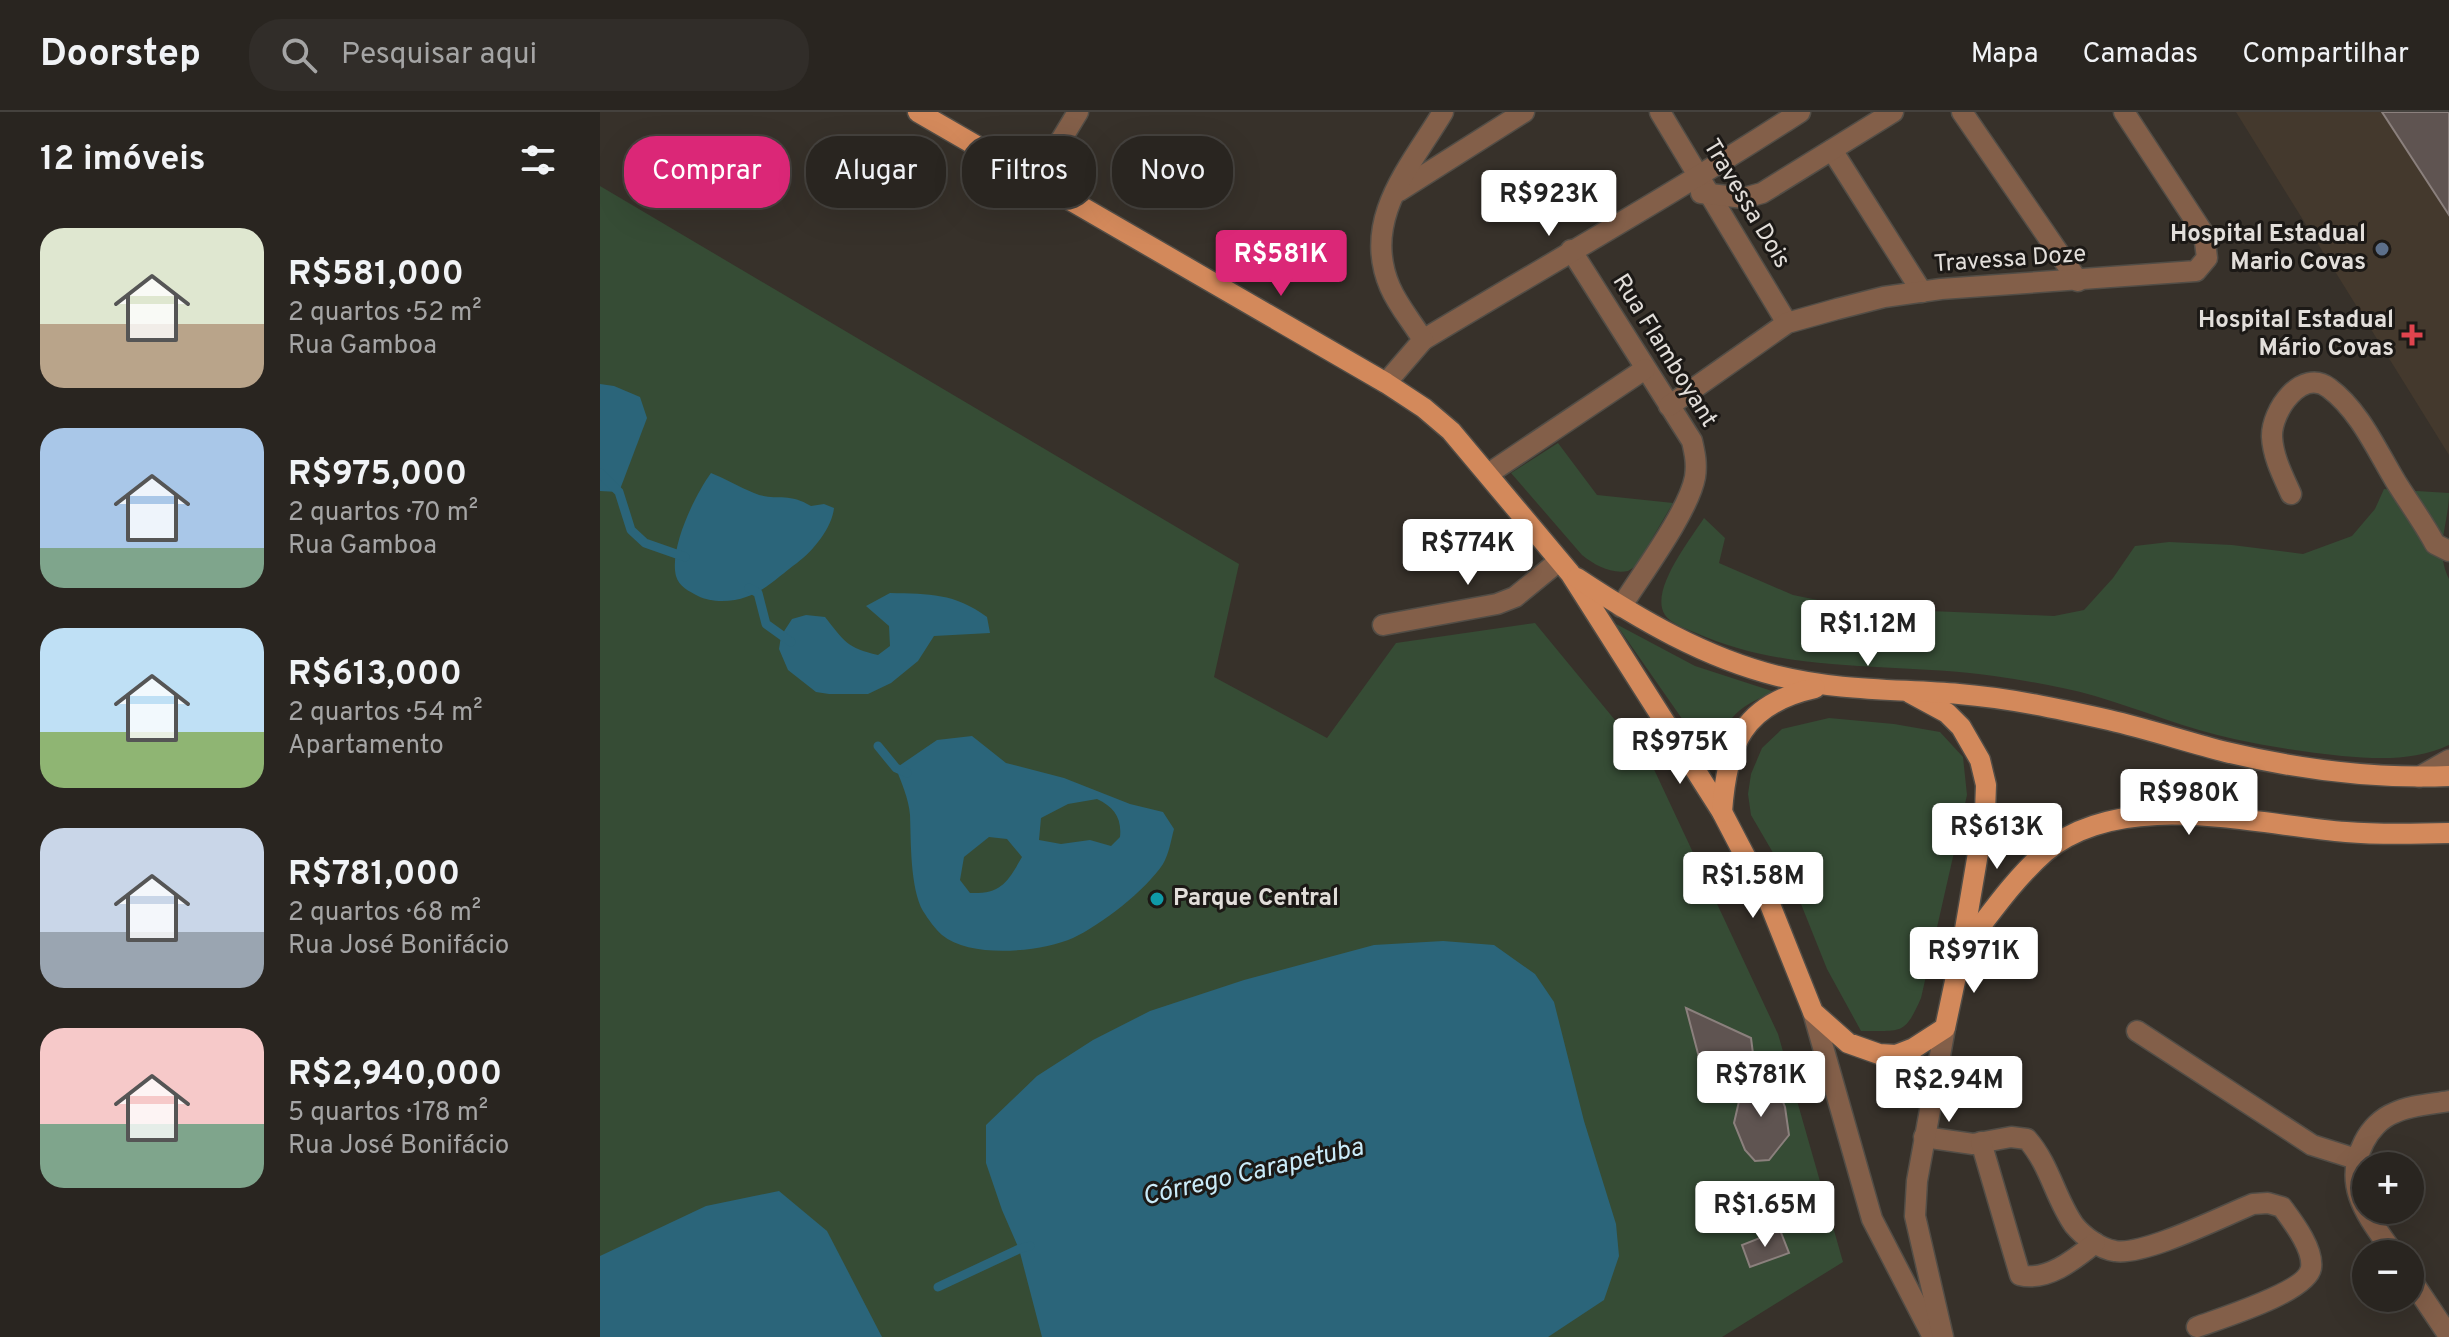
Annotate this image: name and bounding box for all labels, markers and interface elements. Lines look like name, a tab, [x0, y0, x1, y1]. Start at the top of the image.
search box	[249, 19, 809, 91]
text: Doorstep	[40, 31, 201, 80]
icon: search	[277, 33, 321, 77]
text: Pesquisar aqui	[341, 37, 537, 74]
text: Mapa	[1971, 37, 2038, 73]
text: Camadas	[2082, 37, 2198, 73]
text: Compartilhar	[2242, 37, 2409, 73]
street label: Travessa Dois	[1696, 134, 1796, 274]
chip: Comprar	[624, 136, 790, 208]
chip: Alugar	[806, 136, 946, 208]
chip: Filtros	[962, 136, 1096, 208]
chip: Novo	[1112, 136, 1233, 208]
icon: filters	[516, 138, 560, 182]
text: 12 imóveis	[40, 139, 206, 182]
pin: R$923K	[1484, 170, 1614, 238]
text: R$923K	[1499, 179, 1599, 212]
place label: Hospital Estadual Mario Covas	[2170, 220, 2366, 278]
pin: R$581K	[1216, 230, 1346, 298]
text: R$581K	[1234, 239, 1328, 272]
street label: Travessa Doze	[1933, 240, 2087, 280]
marker: Hospital Estadual Mario Covas	[2373, 240, 2391, 258]
text: R$581,000	[288, 254, 464, 297]
icon: home	[104, 260, 200, 356]
street label: Rua Flamboyant	[1605, 269, 1723, 433]
text: 2 quartos · 52 m²	[288, 297, 482, 330]
place label: Hospital Estadual Mário Covas	[2198, 306, 2394, 364]
marker: Hospital Estadual Mário Covas	[2401, 324, 2423, 346]
text: Rua Gamboa	[288, 330, 437, 363]
text: R$975,000	[288, 454, 467, 497]
icon: home	[104, 460, 200, 556]
text: 2 quartos · 70 m²	[288, 497, 478, 530]
pin: R$774K	[1403, 519, 1533, 587]
text: R$774K	[1421, 528, 1515, 561]
text: Rua Gamboa	[288, 530, 437, 563]
pin: R$1.12M	[1794, 600, 1942, 668]
text: R$1.12M	[1819, 609, 1917, 642]
text: R$613,000	[288, 654, 462, 697]
icon: home	[104, 660, 200, 756]
text: 2 quartos · 54 m²	[288, 697, 483, 730]
pin: R$975K	[1615, 718, 1745, 786]
text: R$975K	[1631, 727, 1729, 760]
text: Apartamento	[288, 730, 444, 763]
pin: R$980K	[2124, 769, 2254, 837]
text: R$980K	[2138, 778, 2240, 811]
pin: R$613K	[1932, 803, 2062, 871]
text: R$613K	[1950, 812, 2044, 845]
pin: R$1.58M	[1679, 852, 1827, 920]
text: R$781,000	[288, 854, 460, 897]
icon: home	[104, 860, 200, 956]
text: R$1.58M	[1701, 861, 1805, 894]
place label: Parque Central	[1173, 884, 1339, 914]
marker: Parque Central	[1148, 890, 1166, 908]
text: 2 quartos · 68 m²	[288, 897, 481, 930]
pin: R$971K	[1909, 927, 2039, 995]
text: Rua José Bonifácio	[288, 930, 509, 963]
text: R$971K	[1928, 936, 2020, 969]
pin: R$781K	[1696, 1051, 1826, 1119]
text: R$2,940,000	[288, 1054, 502, 1097]
pin: R$2.94M	[1875, 1056, 2023, 1124]
icon: home	[104, 1060, 200, 1156]
text: R$781K	[1715, 1060, 1807, 1093]
text: R$2.94M	[1894, 1065, 2004, 1098]
text: 5 quartos · 178 m²	[288, 1097, 488, 1130]
text: Rua José Bonifácio	[288, 1130, 509, 1163]
water label: Córrego Carapetuba	[1139, 1131, 1367, 1214]
map controls	[2352, 1152, 2424, 1312]
button: +	[2352, 1152, 2424, 1224]
pin: R$1.65M	[1691, 1181, 1839, 1249]
text: R$1.65M	[1713, 1190, 1817, 1223]
button: −	[2352, 1240, 2424, 1312]

